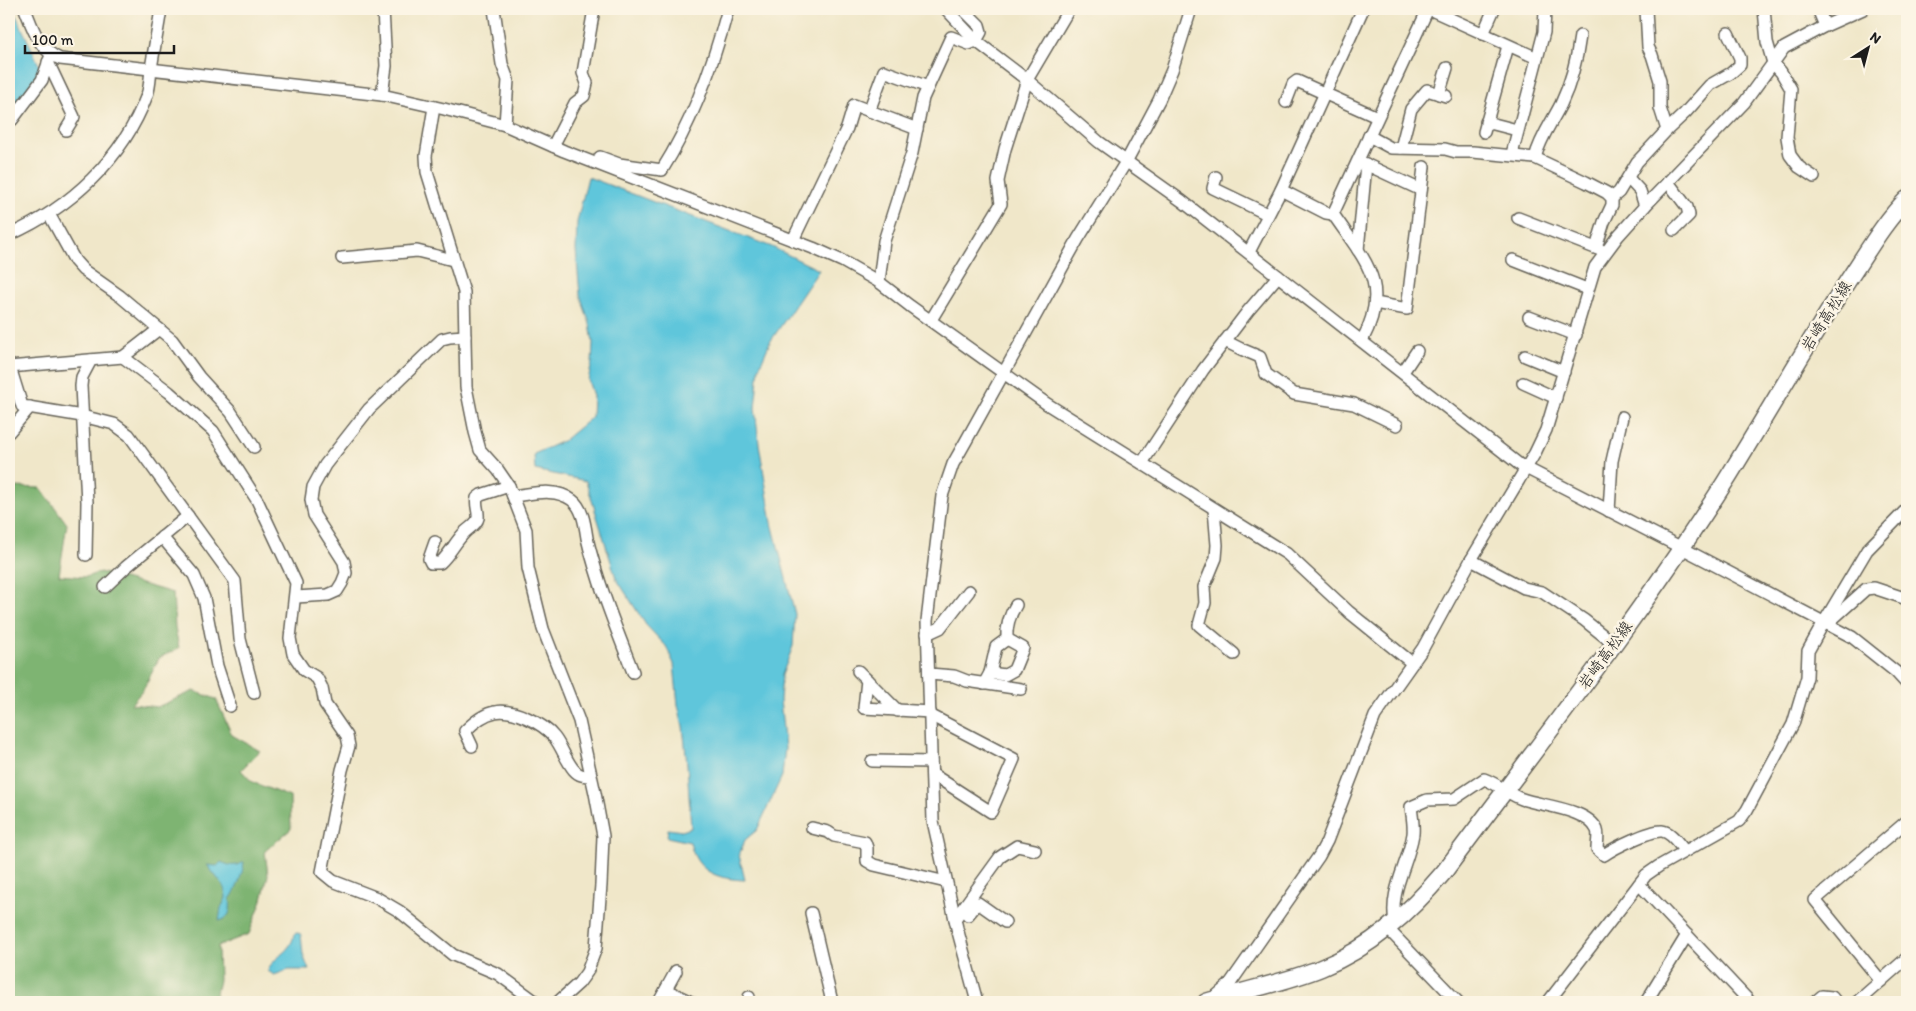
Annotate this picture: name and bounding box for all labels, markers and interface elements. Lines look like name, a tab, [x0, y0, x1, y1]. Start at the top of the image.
scale bar	[25, 22, 174, 54]
north arrow	[1844, 22, 1894, 72]
text: N	[1867, 28, 1884, 48]
text: 100 m	[32, 31, 74, 49]
street label: 岩崎高松線	[1797, 277, 1855, 355]
street label: 岩崎高松線	[1574, 617, 1636, 693]

